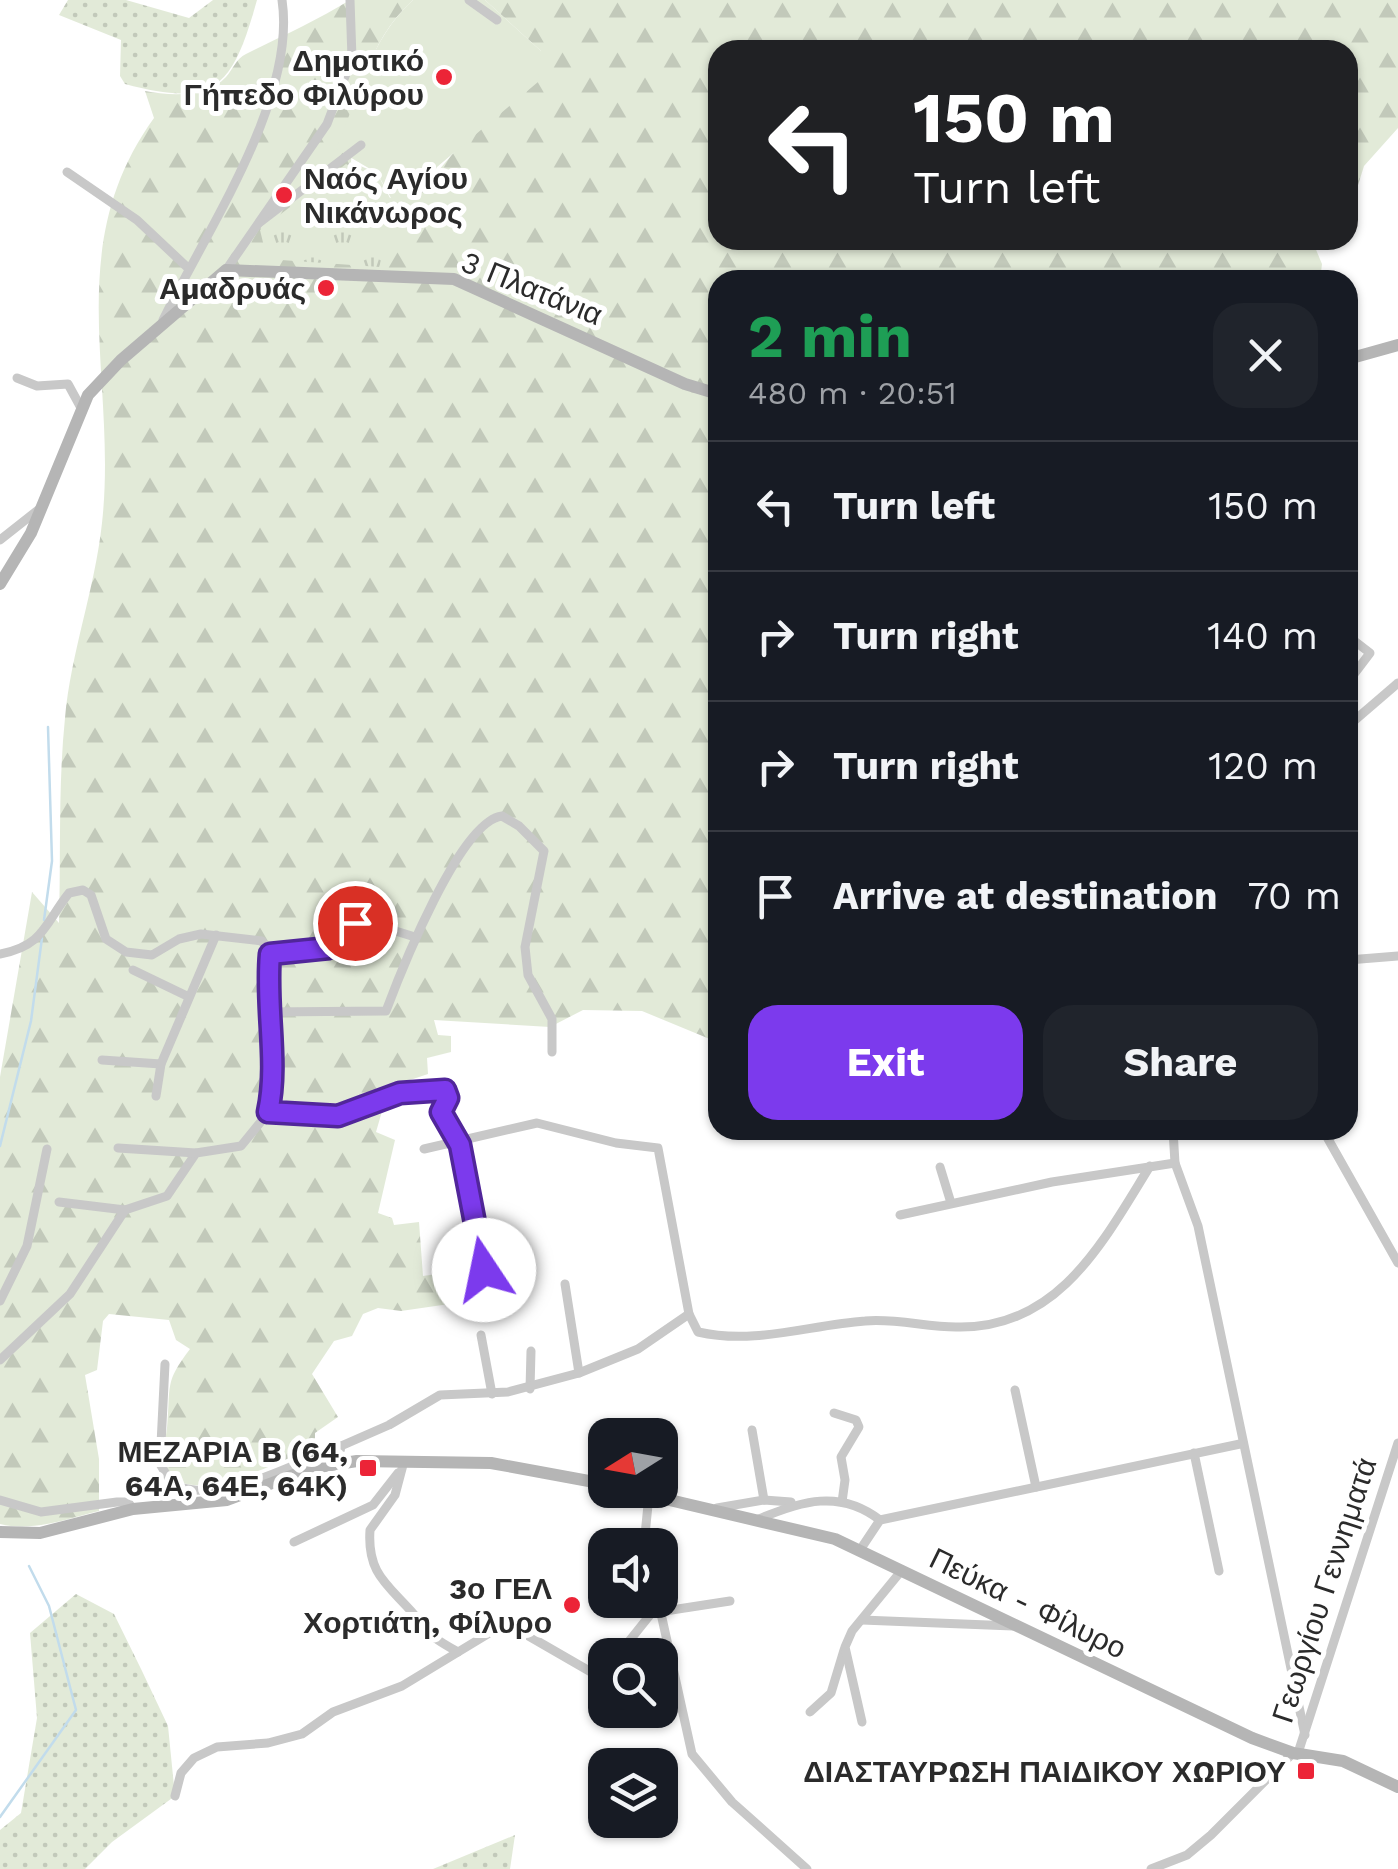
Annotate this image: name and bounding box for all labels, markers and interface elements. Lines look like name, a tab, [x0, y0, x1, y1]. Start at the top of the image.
place label: Δημοτικό Γήπεδο Φιλύρου	[184, 43, 424, 112]
marker: Δημοτικό Γήπεδο Φιλύρου	[433, 66, 455, 88]
text: 150 m	[913, 77, 1115, 159]
icon: left	[748, 80, 878, 210]
place label: Ναός Αγίου Νικάνωρος	[304, 161, 468, 230]
text: Turn left	[913, 161, 1100, 214]
marker: Ναός Αγίου Νικάνωρος	[273, 184, 295, 206]
street label: 3 Πλατάνια	[456, 244, 608, 332]
place label: Αμαδρυάς	[159, 271, 306, 306]
marker: Αμαδρυάς	[315, 277, 337, 299]
text: 2 min	[748, 301, 912, 372]
button: close	[1213, 303, 1318, 408]
text: 480 m · 20:51	[748, 374, 957, 412]
icon: left	[748, 479, 803, 534]
text: Turn left	[833, 484, 995, 528]
text: 150 m	[1208, 484, 1318, 528]
icon: right	[748, 609, 803, 664]
text: Turn right	[833, 614, 1019, 658]
text: 140 m	[1207, 614, 1318, 658]
icon: right	[748, 739, 803, 794]
text: Turn right	[833, 744, 1019, 788]
text: 120 m	[1208, 744, 1318, 788]
icon: arrive	[748, 869, 803, 924]
text: Arrive at destination	[833, 874, 1218, 918]
text: 70 m	[1248, 874, 1341, 918]
pin	[313, 881, 398, 966]
icon: arrive	[328, 896, 383, 951]
button: Exit	[748, 1005, 1023, 1120]
button: Share	[1043, 1005, 1318, 1120]
position arrow	[432, 1218, 536, 1322]
north arrow	[588, 1418, 678, 1508]
map controls	[588, 1418, 678, 1838]
place label: ΜΕΖΑΡΙΑ B (64, 64Α, 64Ε, 64Κ)	[118, 1434, 348, 1503]
street label: Γεωργίου Γεννηματά	[1265, 1453, 1383, 1727]
marker: ΜΕΖΑΡΙΑ B (64, 64Α, 64Ε, 64Κ)	[357, 1457, 379, 1479]
button: sound	[588, 1528, 678, 1618]
street label: Πεύκα - Φίλυρο	[924, 1540, 1132, 1666]
place label: 3ο ΓΕΛ Χορτιάτη, Φίλυρο	[303, 1571, 552, 1640]
marker: 3ο ΓΕΛ Χορτιάτη, Φίλυρο	[561, 1594, 583, 1616]
button: search	[588, 1638, 678, 1728]
button: layers	[588, 1748, 678, 1838]
place label: ΔΙΑΣΤΑΥΡΩΣΗ ΠΑΙΔΙΚΟΥ ΧΩΡΙΟΥ	[803, 1754, 1286, 1789]
marker: ΔΙΑΣΤΑΥΡΩΣΗ ΠΑΙΔΙΚΟΥ ΧΩΡΙΟΥ	[1295, 1760, 1317, 1782]

